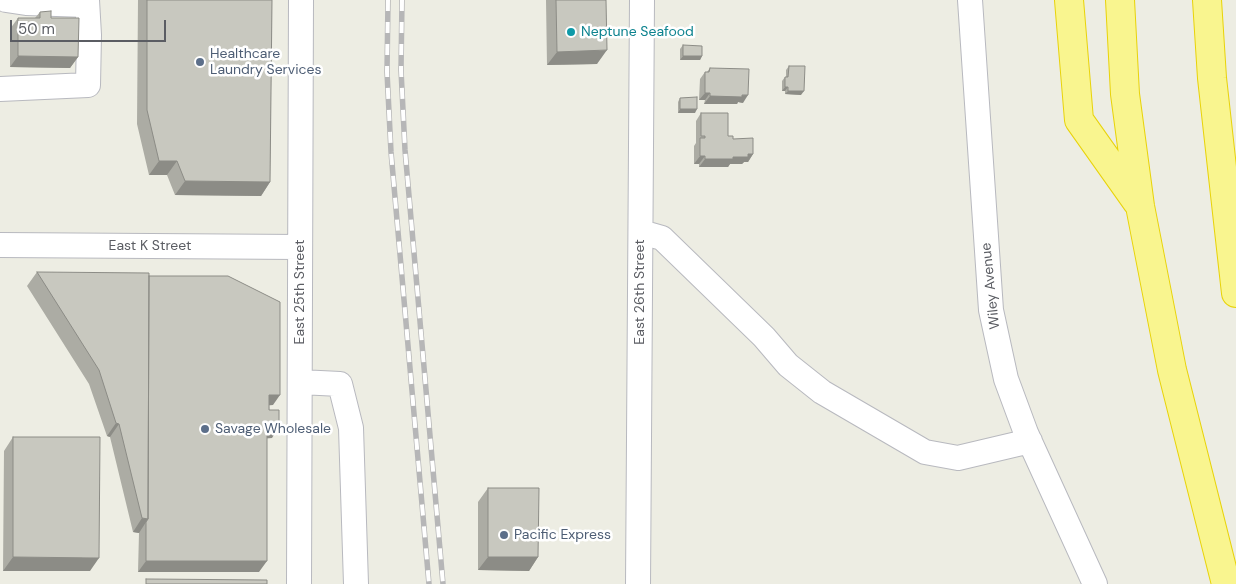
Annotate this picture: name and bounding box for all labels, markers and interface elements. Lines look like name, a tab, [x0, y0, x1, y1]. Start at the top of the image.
scale bar	[12, 10, 169, 42]
text: 50 m	[18, 19, 55, 39]
place label: Neptune Seafood	[581, 24, 694, 40]
marker: Neptune Seafood	[565, 26, 577, 38]
place label: Healthcare Laundry Services	[210, 46, 321, 78]
marker: Healthcare Laundry Services	[194, 56, 206, 68]
street label: East K Street	[108, 238, 192, 254]
street label: East 26th Street	[632, 239, 648, 345]
street label: East 25th Street	[292, 240, 308, 344]
street label: Wiley Avenue	[978, 242, 1004, 330]
place label: Savage Wholesale	[215, 421, 331, 437]
marker: Savage Wholesale	[199, 423, 211, 435]
place label: Pacific Express	[514, 527, 611, 543]
marker: Pacific Express	[498, 529, 510, 541]

